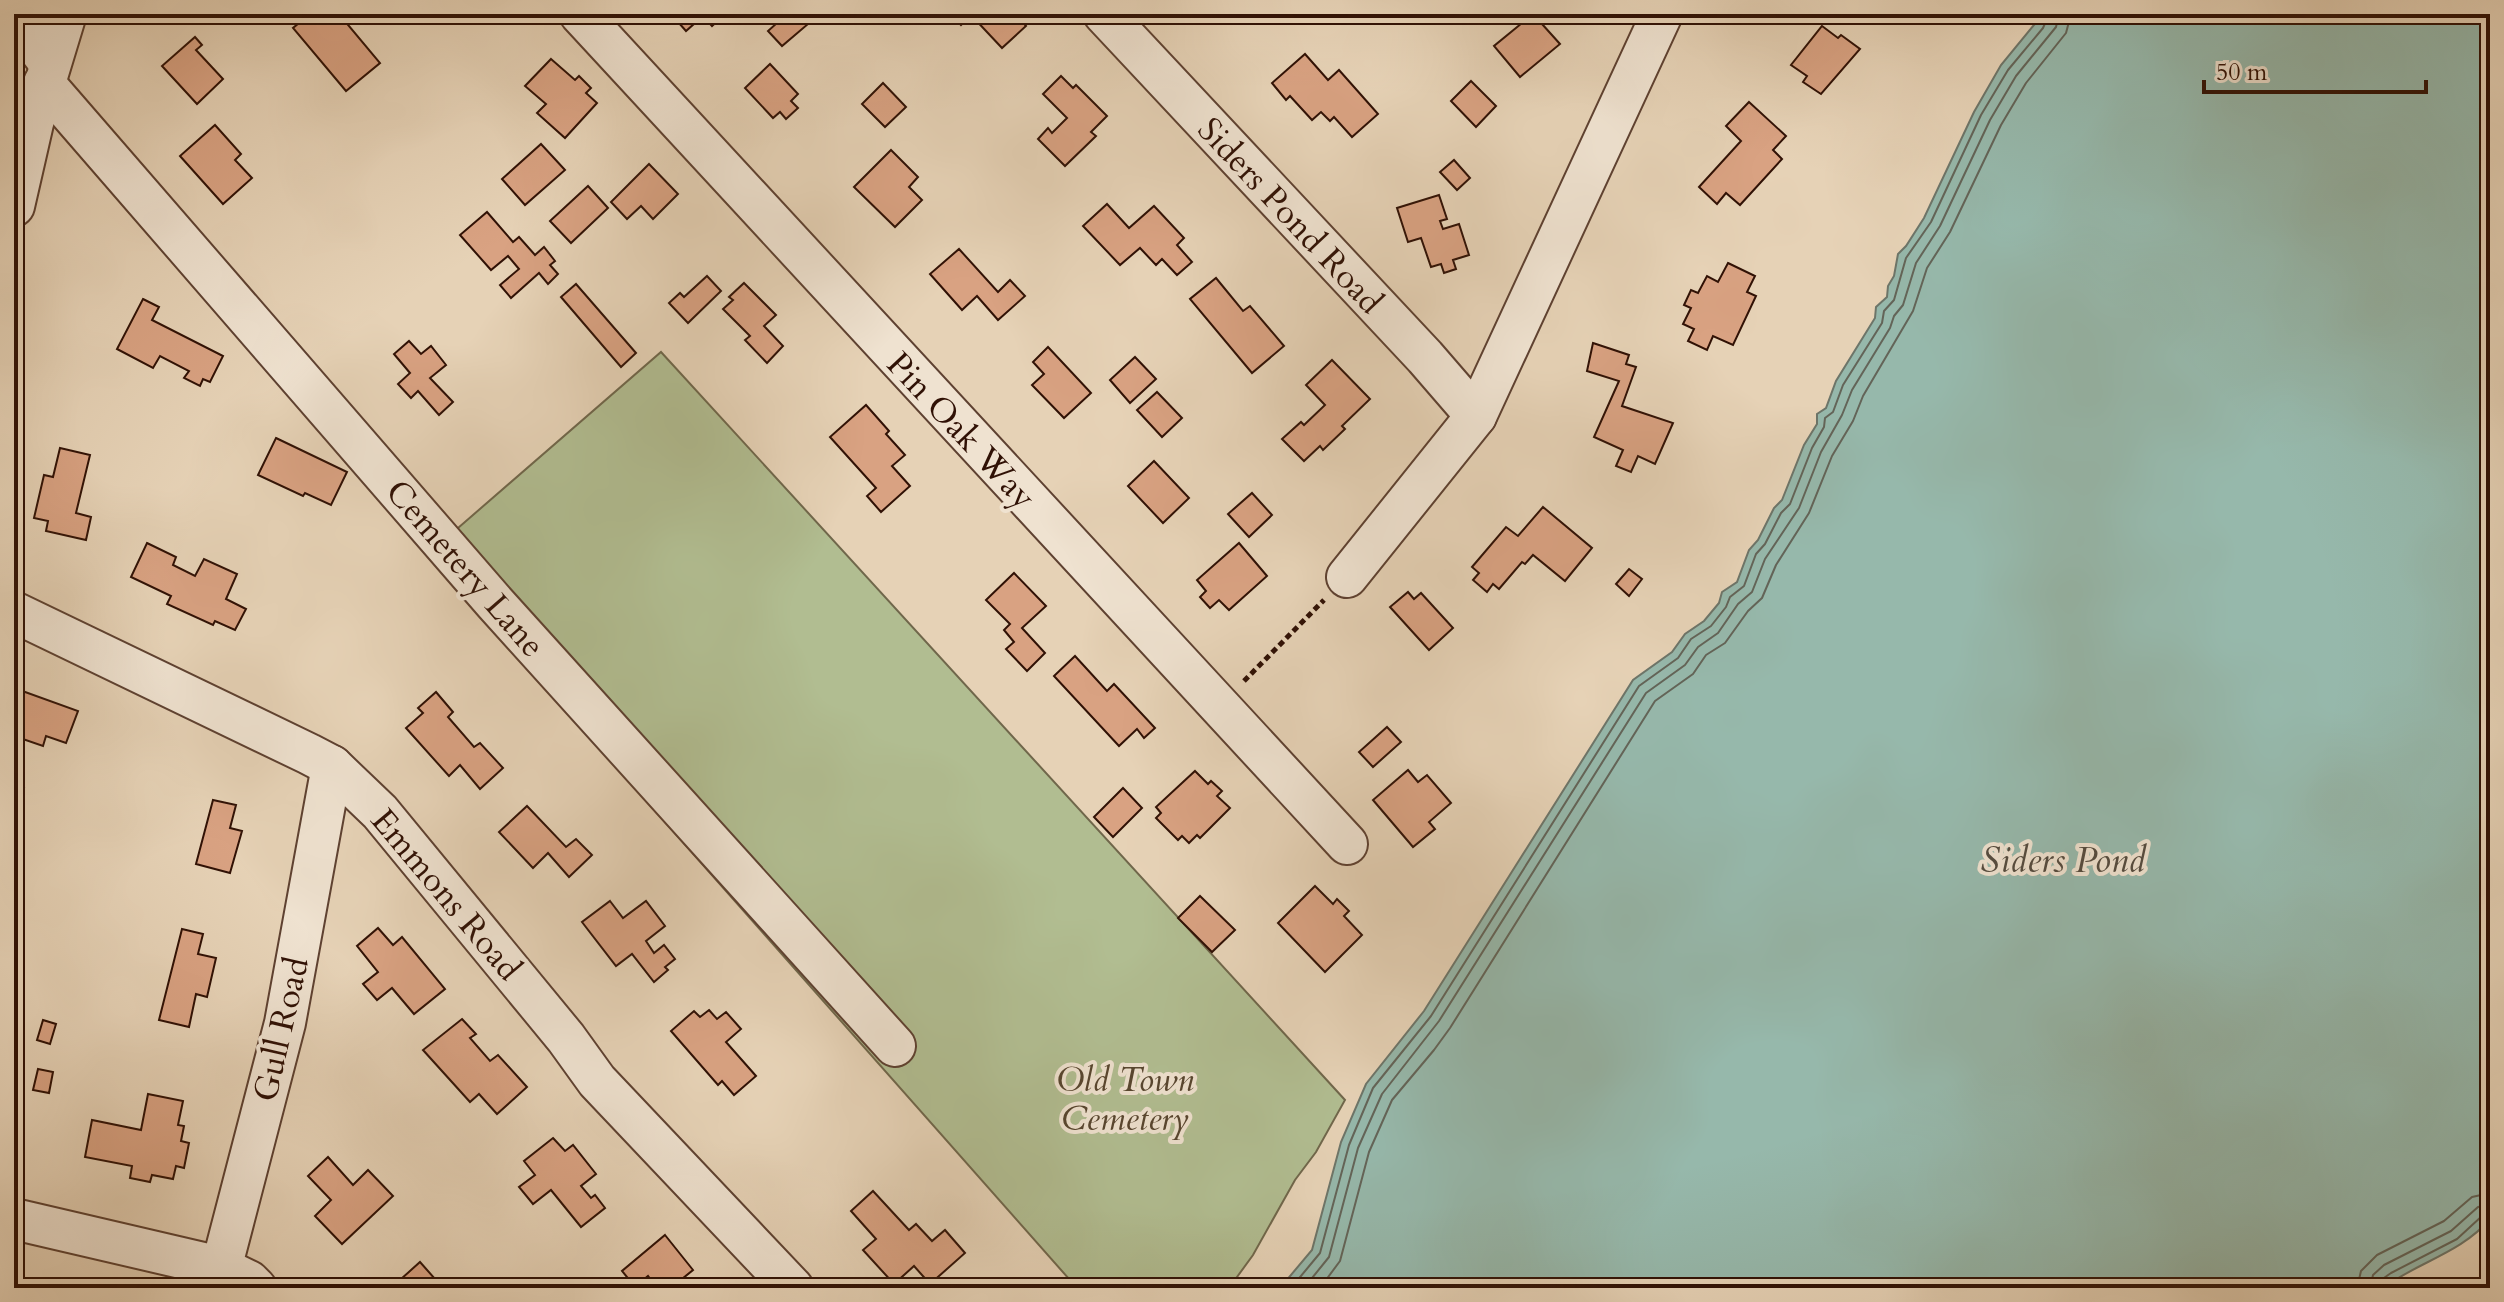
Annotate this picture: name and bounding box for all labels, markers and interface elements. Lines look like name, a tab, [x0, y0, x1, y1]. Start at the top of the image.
scale bar	[2204, 44, 2426, 94]
text: 50 m	[2216, 56, 2268, 89]
street label: Siders Pond Road	[1187, 108, 1393, 324]
street label: Pin Oak Way	[876, 342, 1046, 519]
street label: Cemetery Lane	[375, 470, 555, 667]
street label: Emmons Road	[361, 799, 532, 990]
water label: Siders Pond	[1980, 836, 2147, 885]
street label: Gull Road	[242, 953, 320, 1106]
park label: Old Town Cemetery	[1056, 1057, 1194, 1142]

